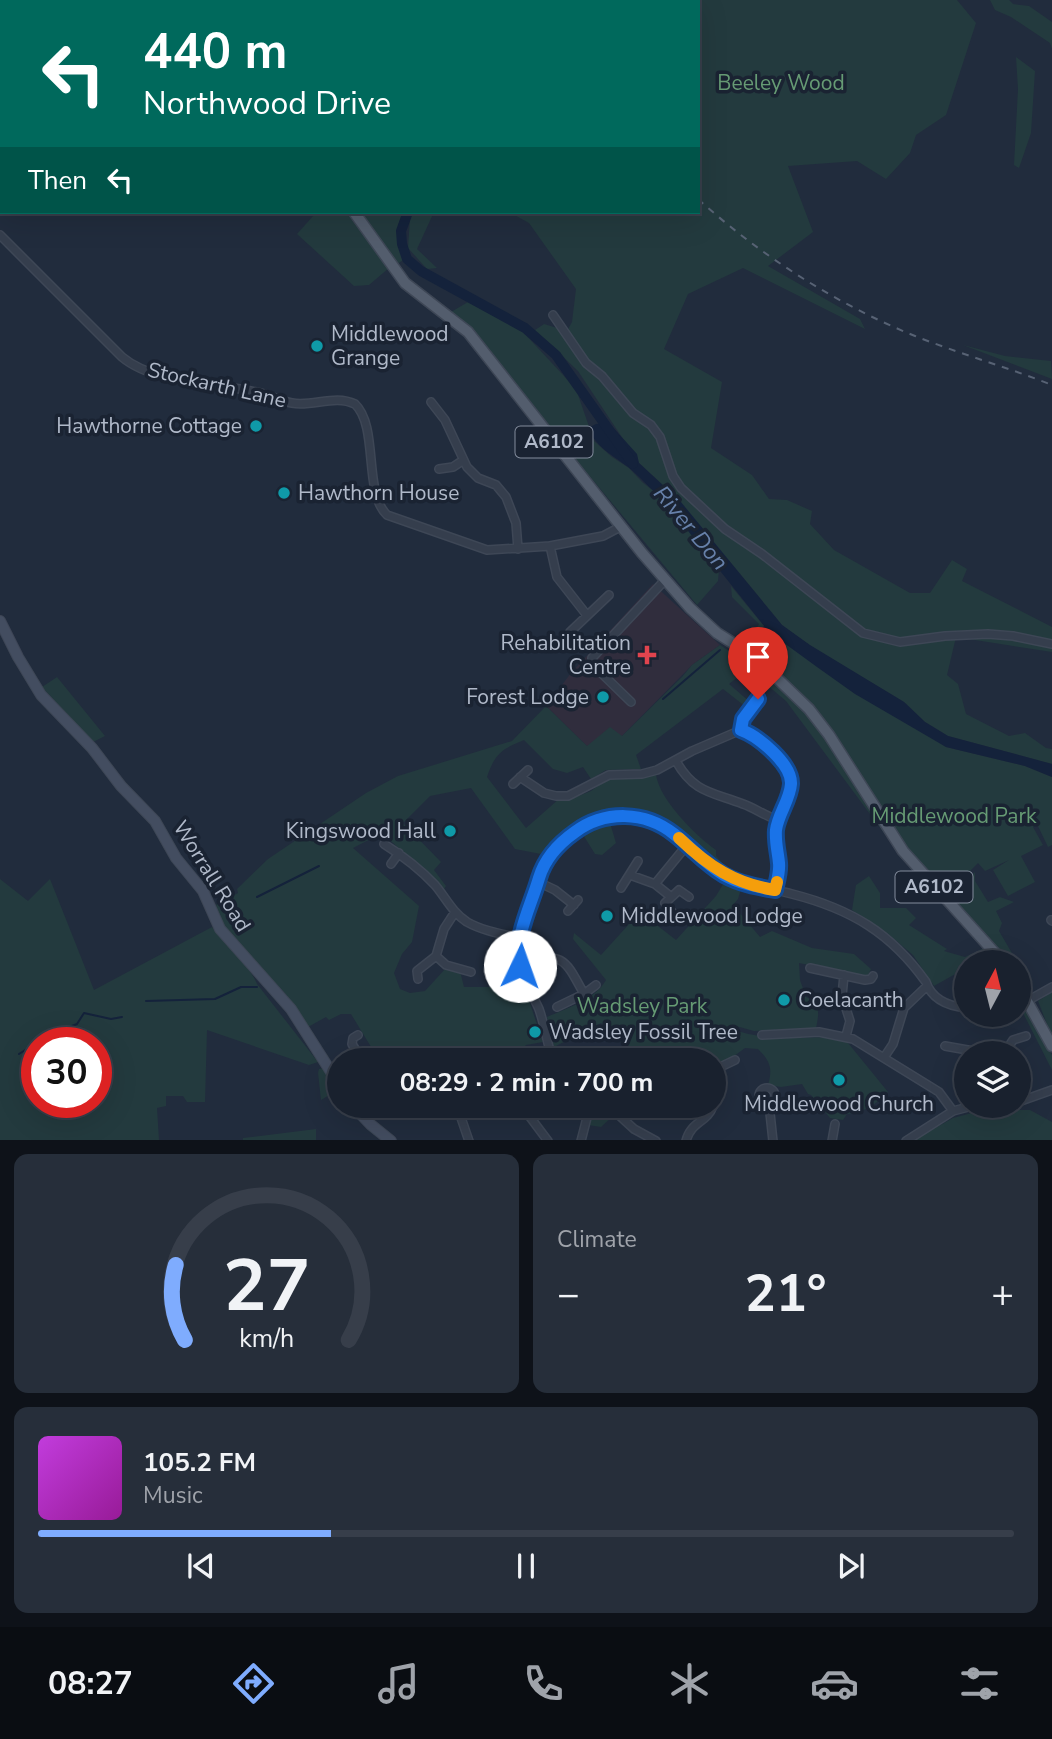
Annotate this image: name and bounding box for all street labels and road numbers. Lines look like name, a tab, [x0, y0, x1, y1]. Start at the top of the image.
street label: Stockarth Lane	[145, 355, 289, 415]
road number: A6102	[516, 426, 592, 458]
street label: Worrall Road	[167, 815, 257, 937]
road number: A6102	[895, 872, 972, 902]

